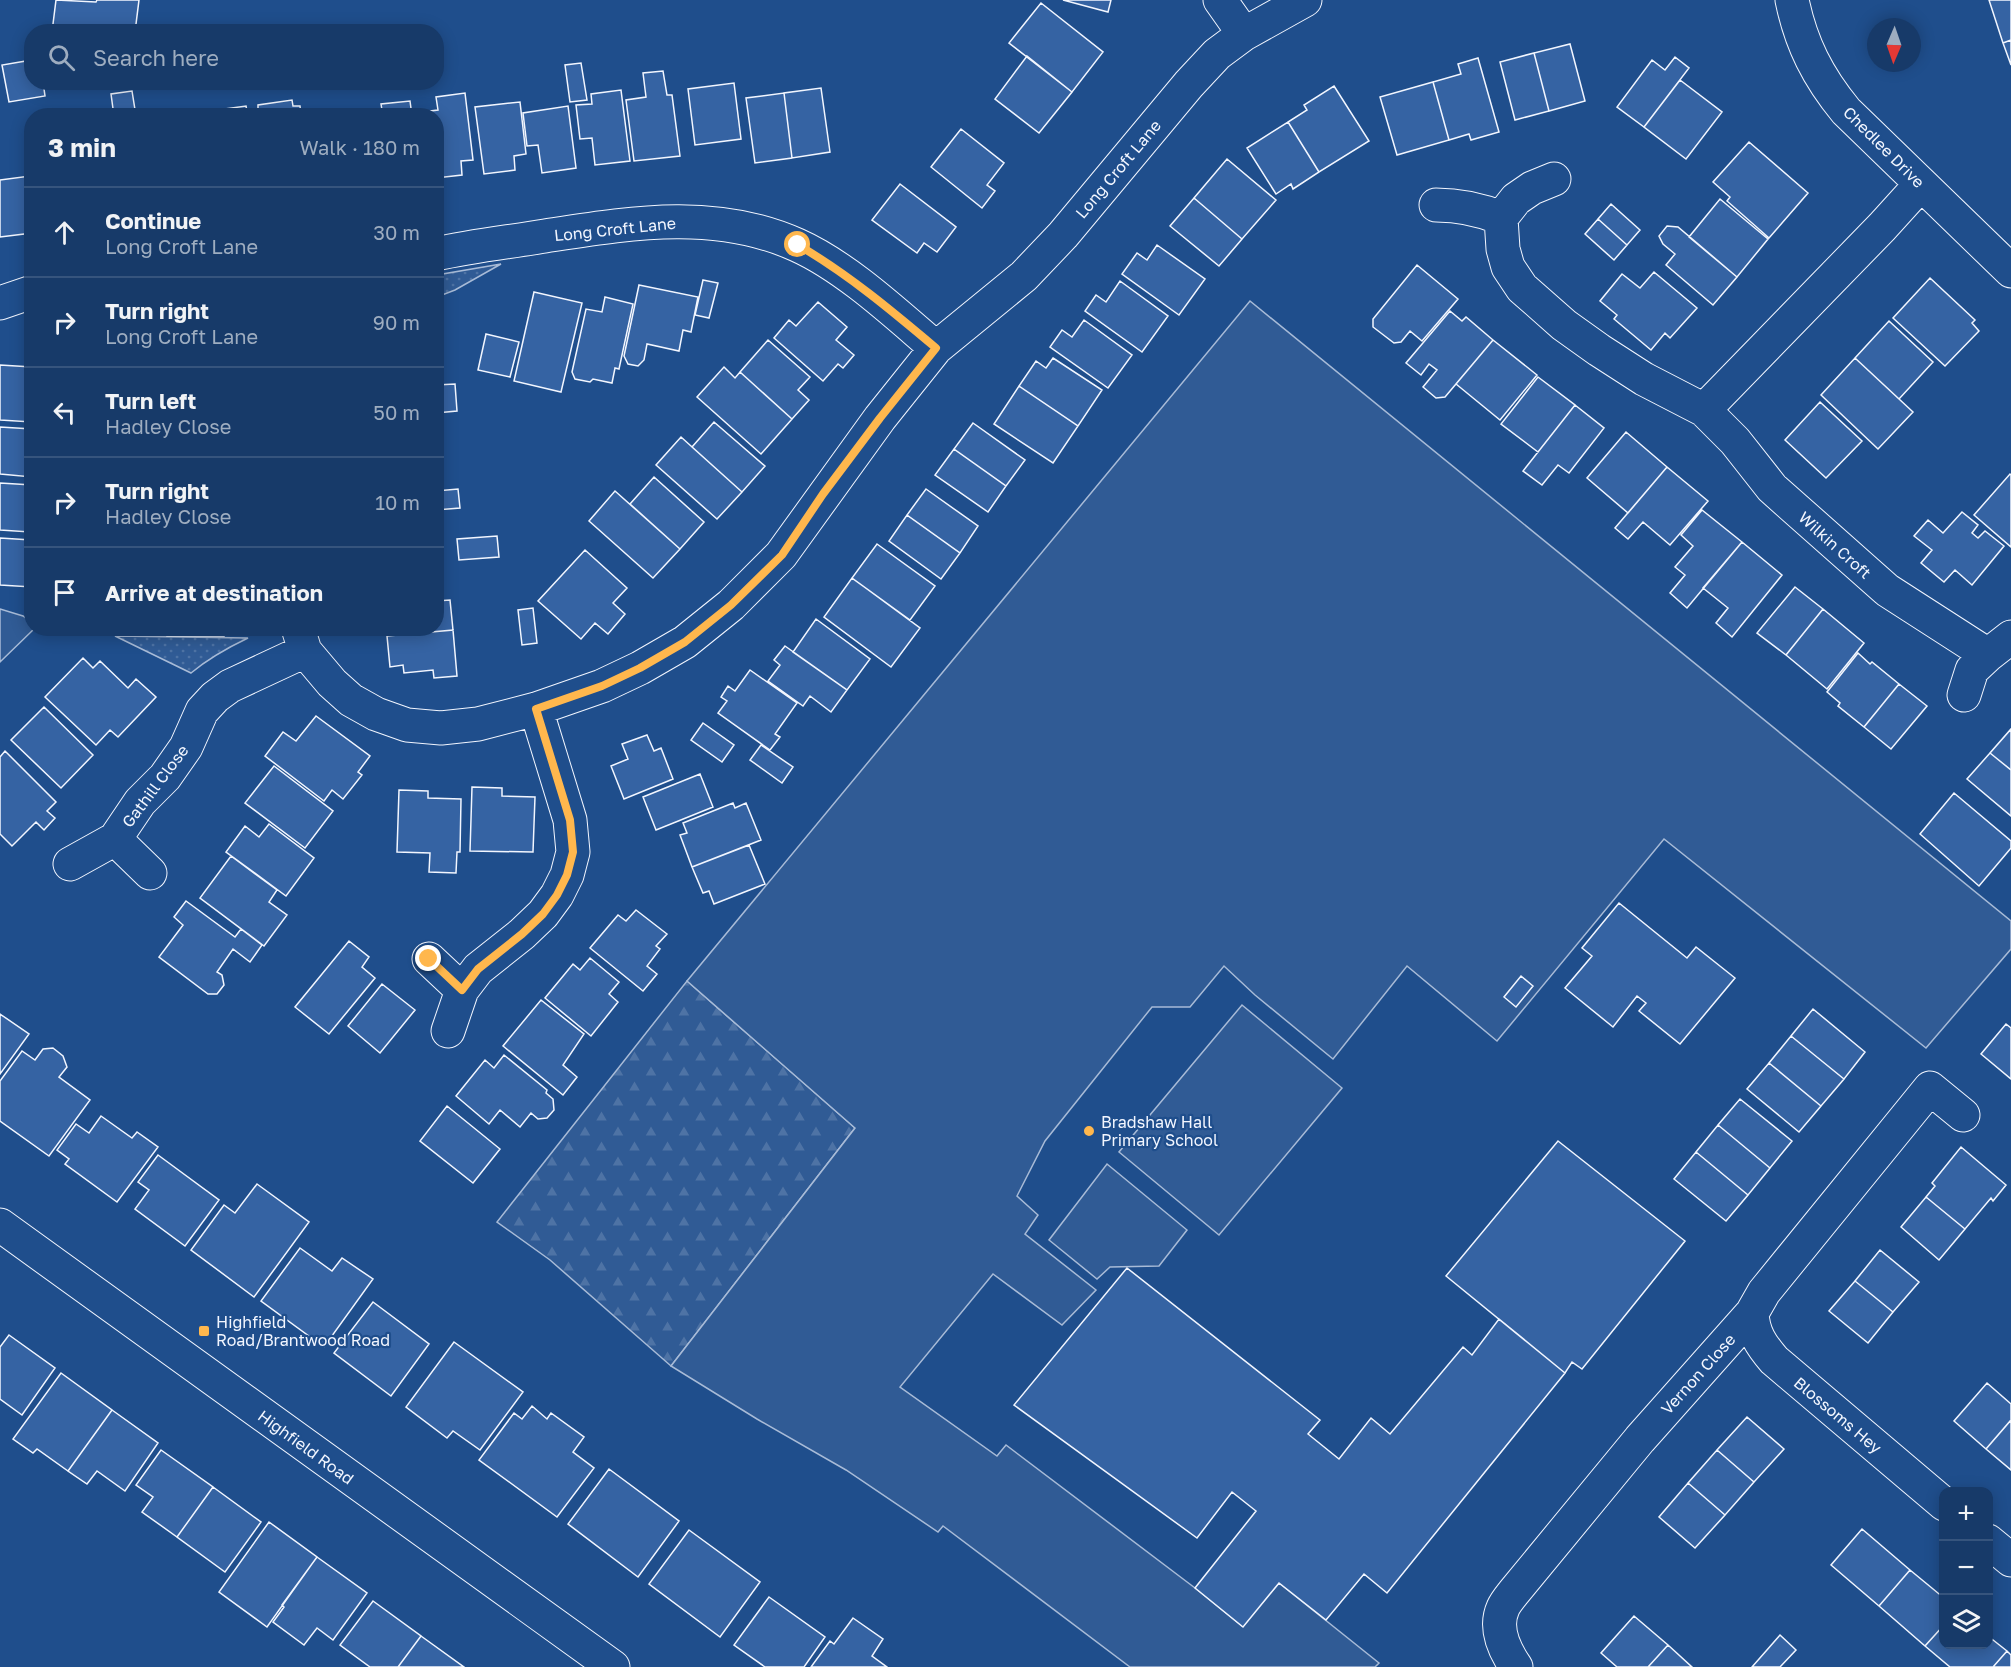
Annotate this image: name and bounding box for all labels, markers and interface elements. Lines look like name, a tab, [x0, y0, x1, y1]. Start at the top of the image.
north arrow	[1867, 18, 1921, 72]
search box	[24, 24, 444, 90]
icon: search	[45, 41, 78, 74]
text: Search here	[93, 44, 219, 71]
street label: Chedlee Drive	[1839, 102, 1929, 192]
street label: Long Croft Lane	[1071, 116, 1165, 222]
text: 3 min	[48, 132, 116, 163]
text: Walk · 180 m	[300, 135, 420, 159]
text: Continue	[105, 207, 201, 234]
street label: Long Croft Lane	[553, 213, 677, 245]
icon: ahead	[48, 216, 81, 249]
text: 30 m	[373, 220, 420, 244]
route start	[784, 231, 810, 257]
text: Long Croft Lane	[105, 234, 258, 258]
text: Turn right	[105, 297, 209, 324]
icon: right	[48, 306, 81, 339]
text: 90 m	[373, 310, 420, 334]
text: Long Croft Lane	[105, 324, 258, 348]
text: Turn left	[105, 387, 196, 414]
icon: left	[48, 396, 81, 429]
text: 50 m	[373, 400, 420, 424]
text: Hadley Close	[105, 414, 231, 438]
text: Turn right	[105, 477, 209, 504]
icon: right	[48, 486, 81, 519]
text: 10 m	[375, 490, 420, 514]
text: Hadley Close	[105, 504, 231, 528]
street label: Wilkin Croft	[1795, 507, 1875, 583]
icon: arrive	[48, 576, 81, 609]
text: Arrive at destination	[105, 579, 323, 606]
street label: Gathill Close	[117, 741, 193, 831]
route end	[415, 945, 441, 971]
place label: Bradshaw Hall Primary School	[1101, 1112, 1218, 1150]
marker: Bradshaw Hall Primary School	[1082, 1124, 1096, 1138]
place label: Highfield Road/Brantwood Road	[216, 1312, 390, 1350]
marker: Highfield Road/Brantwood Road	[197, 1324, 211, 1338]
street label: Vernon Close	[1657, 1329, 1739, 1419]
street label: Blossoms Hey	[1790, 1372, 1886, 1458]
street label: Highfield Road	[254, 1406, 358, 1488]
map controls	[1939, 1487, 1993, 1649]
button: +	[1939, 1487, 1993, 1541]
button: −	[1939, 1541, 1993, 1595]
button: layers	[1939, 1595, 1993, 1649]

